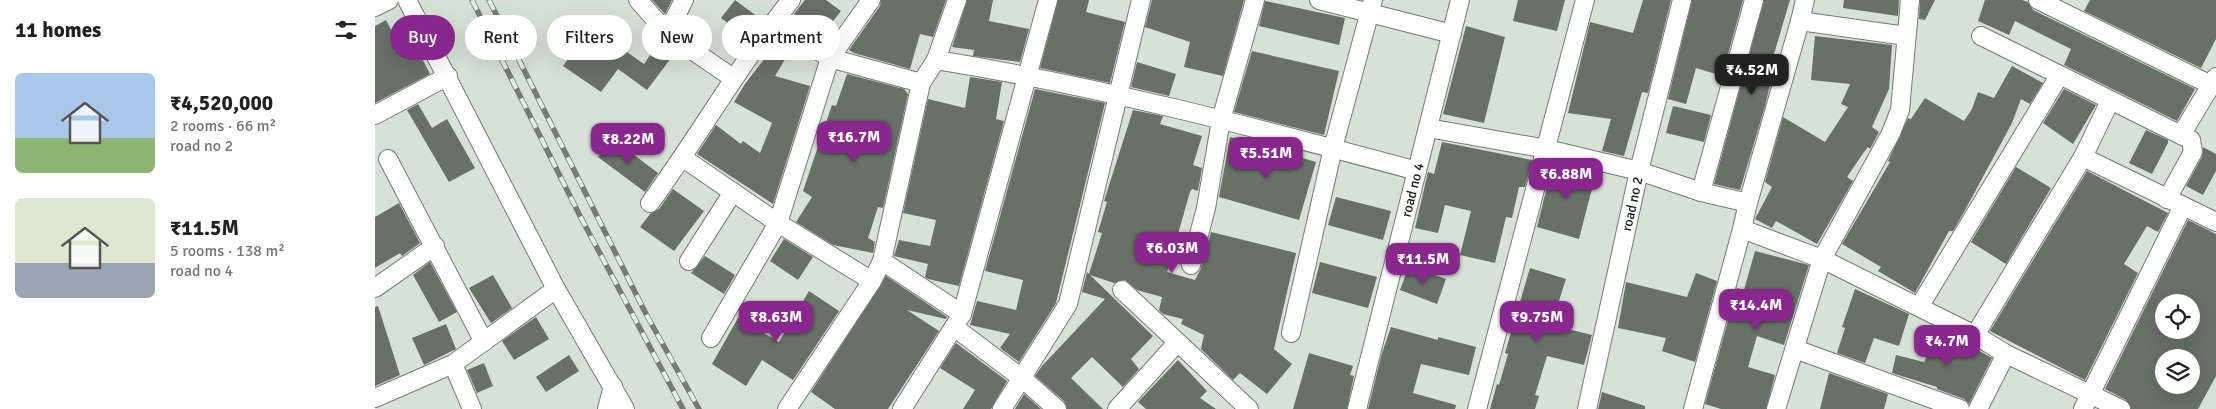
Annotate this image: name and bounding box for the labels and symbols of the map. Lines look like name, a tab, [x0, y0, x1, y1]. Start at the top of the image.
pin: ₹4.52M	[1711, 54, 1793, 96]
pin: ₹16.7M	[813, 120, 895, 163]
pin: ₹8.22M	[587, 122, 669, 165]
pin: ₹5.51M	[1225, 136, 1307, 179]
pin: ₹6.88M	[1525, 158, 1607, 200]
street label: road no 4	[1398, 161, 1428, 219]
street label: road no 2	[1618, 175, 1647, 233]
pin: ₹6.03M	[1131, 232, 1213, 274]
pin: ₹11.5M	[1382, 242, 1464, 285]
pin: ₹14.4M	[1715, 288, 1797, 331]
pin: ₹8.63M	[735, 300, 817, 343]
pin: ₹9.75M	[1496, 300, 1578, 343]
pin: ₹4.7M	[1912, 324, 1982, 367]

